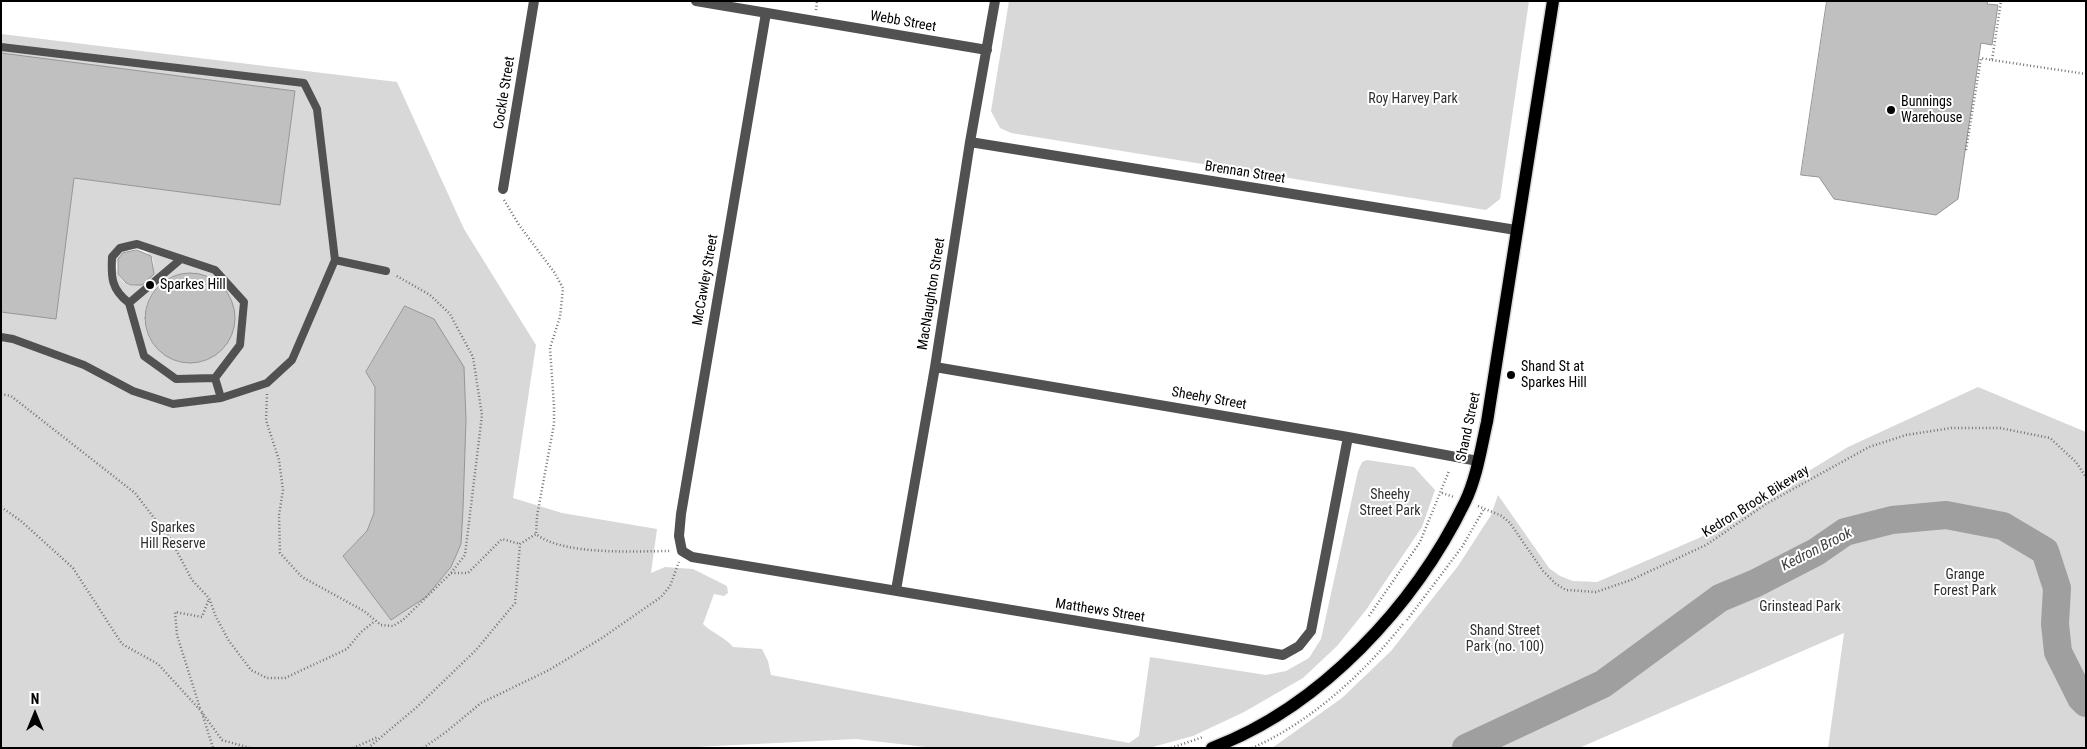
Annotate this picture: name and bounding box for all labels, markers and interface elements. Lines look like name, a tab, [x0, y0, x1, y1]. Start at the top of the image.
street label: Webb Street	[869, 8, 937, 36]
street label: Cockle Street	[491, 55, 519, 131]
park label: Roy Harvey Park	[1368, 91, 1458, 107]
place label: Bunnings Warehouse	[1901, 94, 1962, 126]
marker: Bunnings Warehouse	[1885, 104, 1897, 116]
street label: Brennan Street	[1203, 158, 1287, 188]
street label: McCawley Street	[690, 233, 722, 327]
street label: MacNaughton Street	[915, 237, 949, 351]
place label: Sparkes Hill	[160, 277, 226, 293]
marker: Sparkes Hill	[144, 279, 156, 291]
place label: Shand St at Sparkes Hill	[1521, 359, 1587, 392]
marker: Shand St at Sparkes Hill	[1505, 369, 1517, 381]
street label: Sheehy Street	[1170, 384, 1248, 414]
street label: Shand Street	[1453, 391, 1485, 463]
street label: Kedron Brook Bikeway	[1700, 462, 1812, 542]
park label: Sheehy Street Park	[1360, 487, 1420, 520]
park label: Sparkes Hill Reserve	[140, 520, 206, 552]
water label: Kedron Brook	[1779, 524, 1855, 576]
park label: Grange Forest Park	[1933, 567, 1997, 600]
street label: Matthews Street	[1054, 596, 1146, 626]
park label: Grinstead Park	[1759, 599, 1841, 615]
park label: Shand Street Park (no. 100)	[1466, 623, 1544, 656]
north arrow	[10, 689, 60, 739]
text: N	[31, 691, 39, 707]

